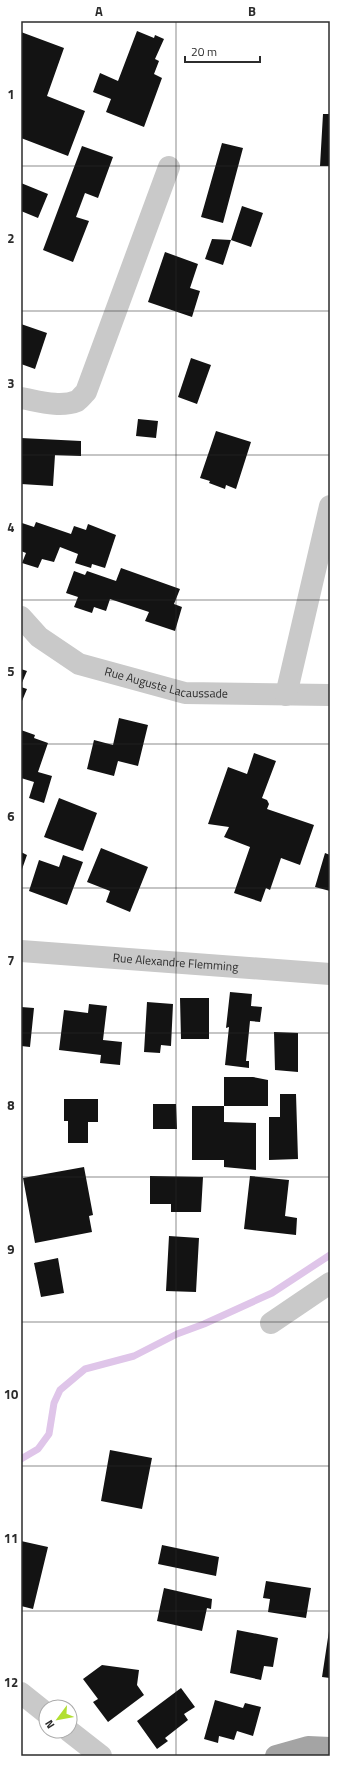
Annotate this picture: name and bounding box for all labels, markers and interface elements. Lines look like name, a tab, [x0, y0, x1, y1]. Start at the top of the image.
text: A	[95, 1, 103, 21]
text: B	[248, 1, 256, 21]
scale bar	[185, 38, 260, 64]
text: 20 m	[191, 42, 217, 61]
text: 1	[7, 84, 15, 104]
text: 2	[7, 228, 15, 248]
text: 3	[7, 373, 15, 393]
text: 4	[7, 517, 15, 537]
text: 5	[7, 661, 15, 681]
street label: Rue Auguste Lacaussade	[102, 661, 228, 703]
text: 6	[7, 806, 15, 826]
street label: Rue Alexandre Flemming	[112, 948, 239, 976]
text: 7	[7, 950, 15, 970]
text: 8	[7, 1095, 15, 1115]
text: 9	[7, 1239, 15, 1259]
text: 10	[4, 1384, 18, 1404]
text: 11	[4, 1528, 18, 1548]
text: 12	[4, 1672, 18, 1692]
north arrow	[38, 1699, 78, 1739]
text: N	[41, 1717, 58, 1732]

